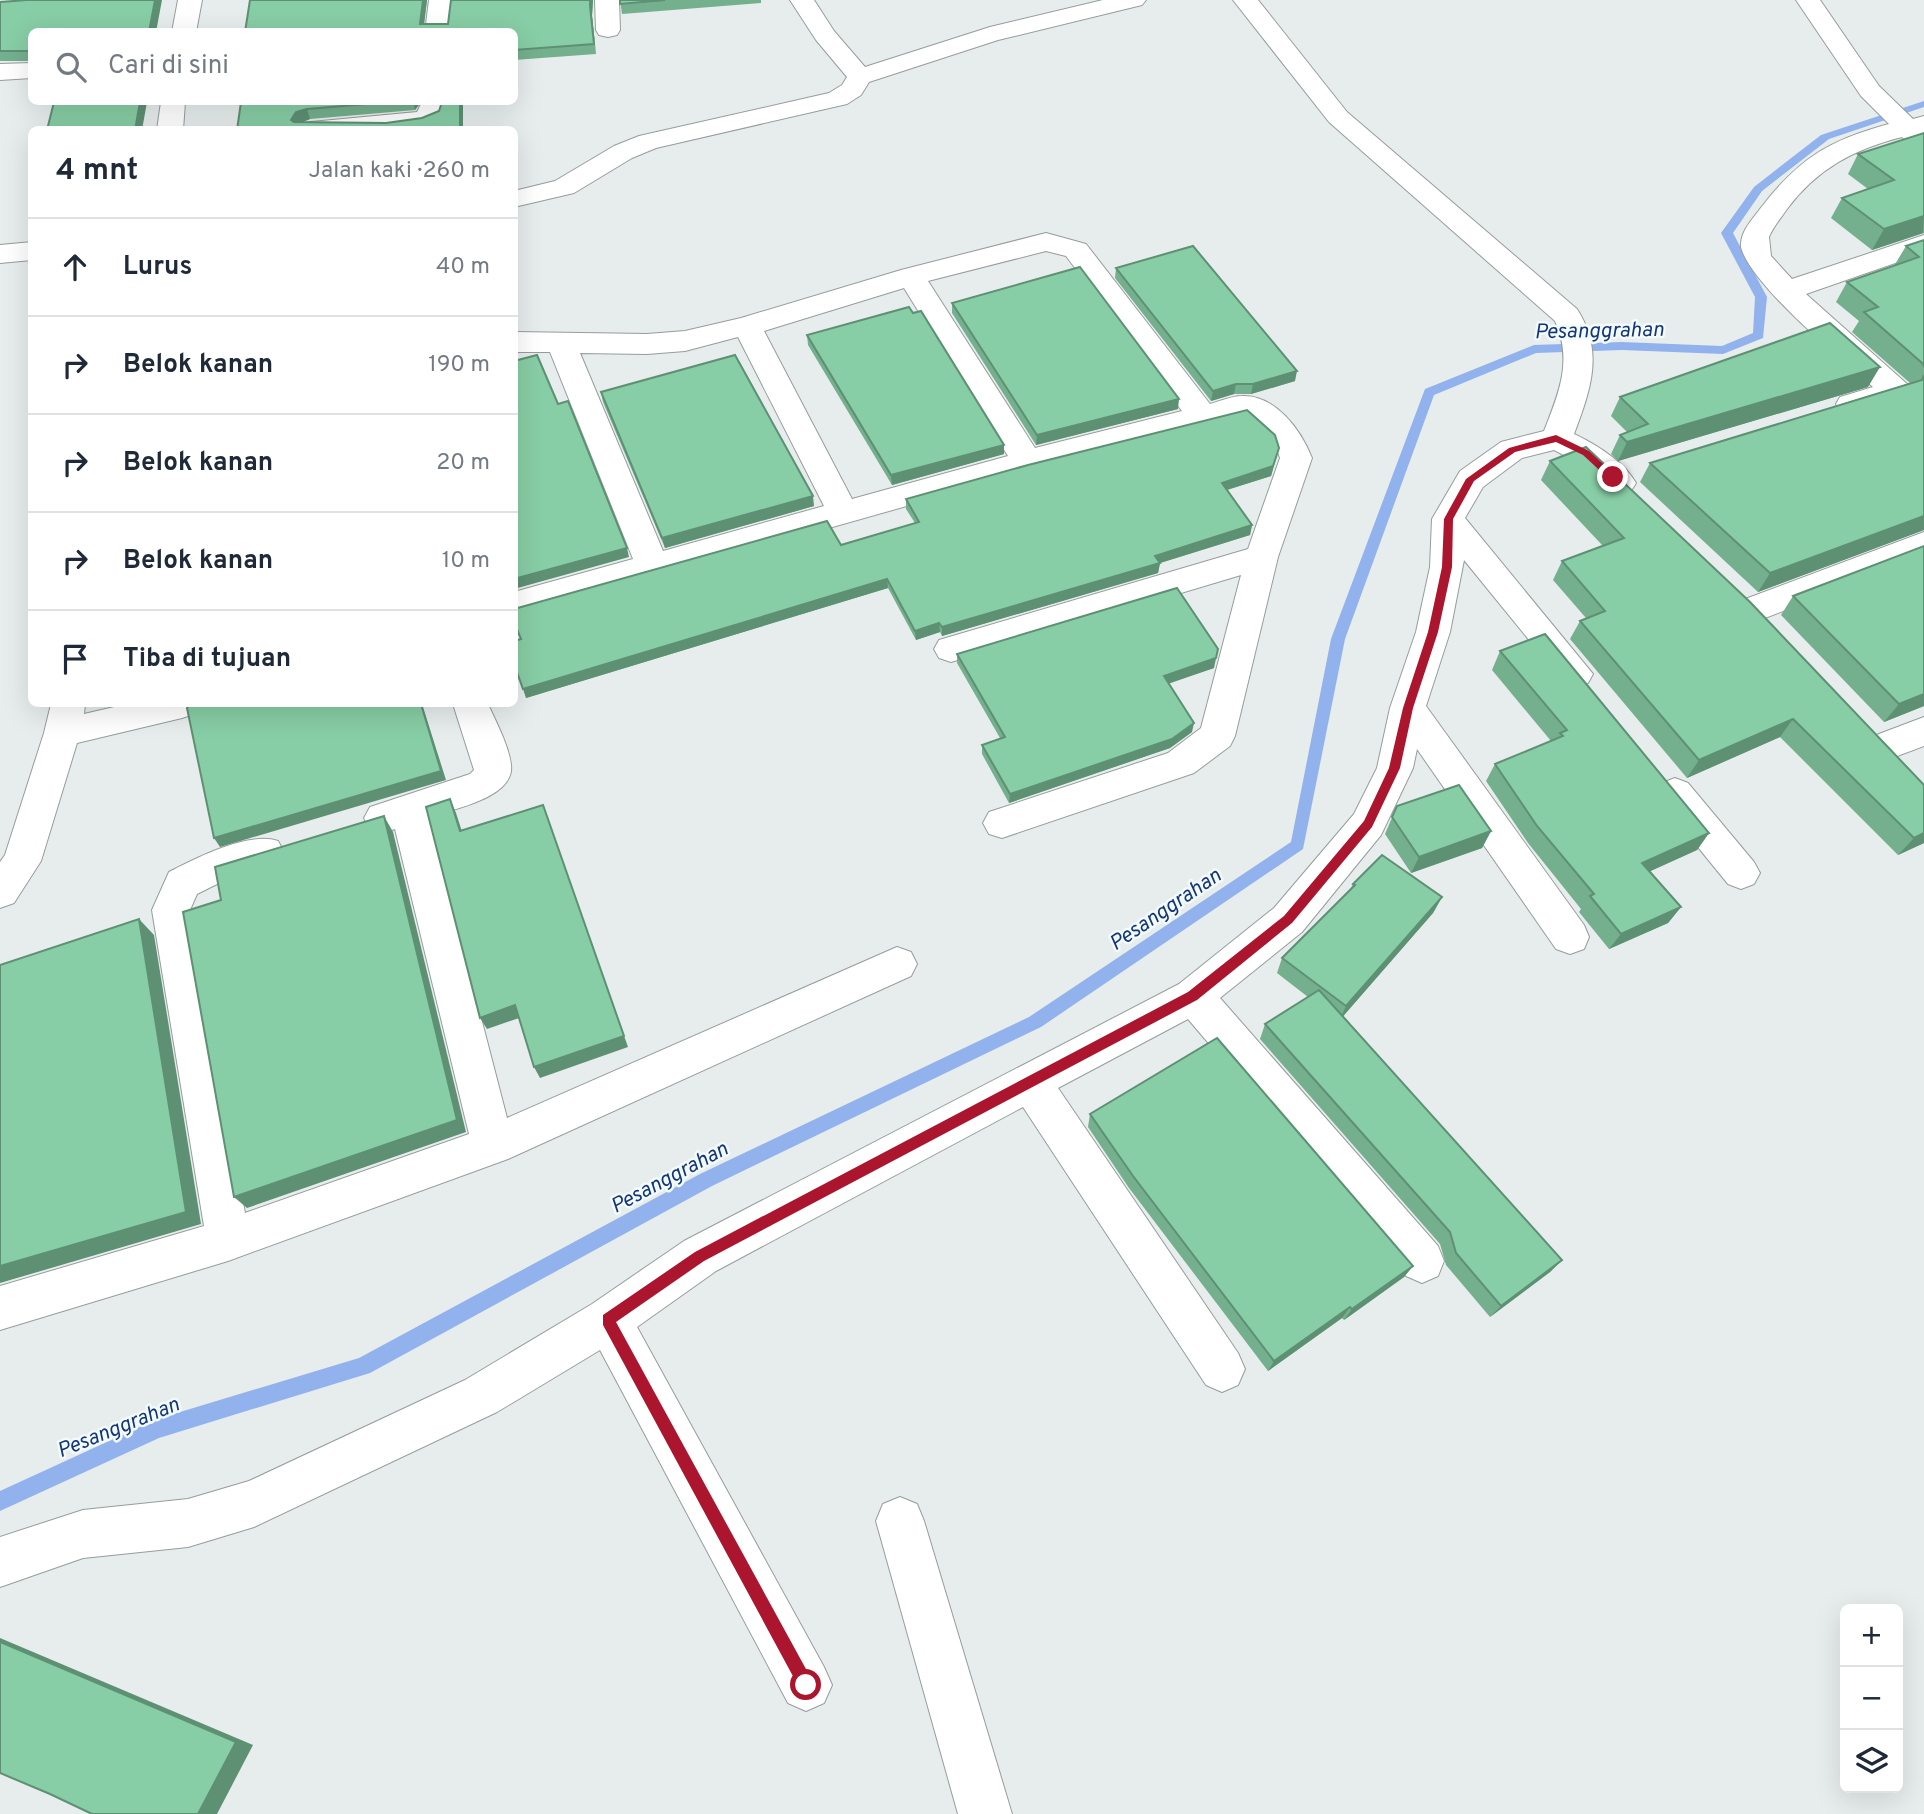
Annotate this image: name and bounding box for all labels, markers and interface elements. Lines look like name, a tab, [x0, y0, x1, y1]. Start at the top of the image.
search box	[28, 28, 518, 105]
icon: search	[52, 48, 90, 86]
text: Cari di sini	[108, 50, 229, 83]
text: 4 mnt	[56, 153, 138, 190]
text: Jalan kaki · 260 m	[309, 157, 490, 186]
icon: ahead	[56, 248, 94, 286]
text: Lurus	[123, 251, 192, 284]
text: 40 m	[436, 253, 490, 282]
water label: Pesanggrahan	[1534, 317, 1665, 346]
icon: right	[56, 346, 94, 384]
text: Belok kanan	[123, 349, 273, 382]
text: 190 m	[428, 351, 490, 380]
icon: right	[56, 444, 94, 482]
text: Belok kanan	[123, 447, 273, 480]
text: 20 m	[436, 449, 490, 478]
route end	[1597, 461, 1628, 492]
icon: right	[56, 542, 94, 580]
text: Belok kanan	[123, 545, 273, 578]
text: 10 m	[442, 547, 490, 576]
icon: arrive	[56, 640, 94, 678]
text: Tiba di tujuan	[123, 643, 291, 676]
water label: Pesanggrahan	[1105, 863, 1227, 958]
water label: Pesanggrahan	[606, 1136, 734, 1221]
water label: Pesanggrahan	[53, 1391, 184, 1465]
map controls	[1840, 1604, 1903, 1793]
button: +	[1840, 1604, 1903, 1667]
button: −	[1840, 1667, 1903, 1730]
route start	[790, 1669, 821, 1700]
button: layers	[1840, 1730, 1903, 1793]

